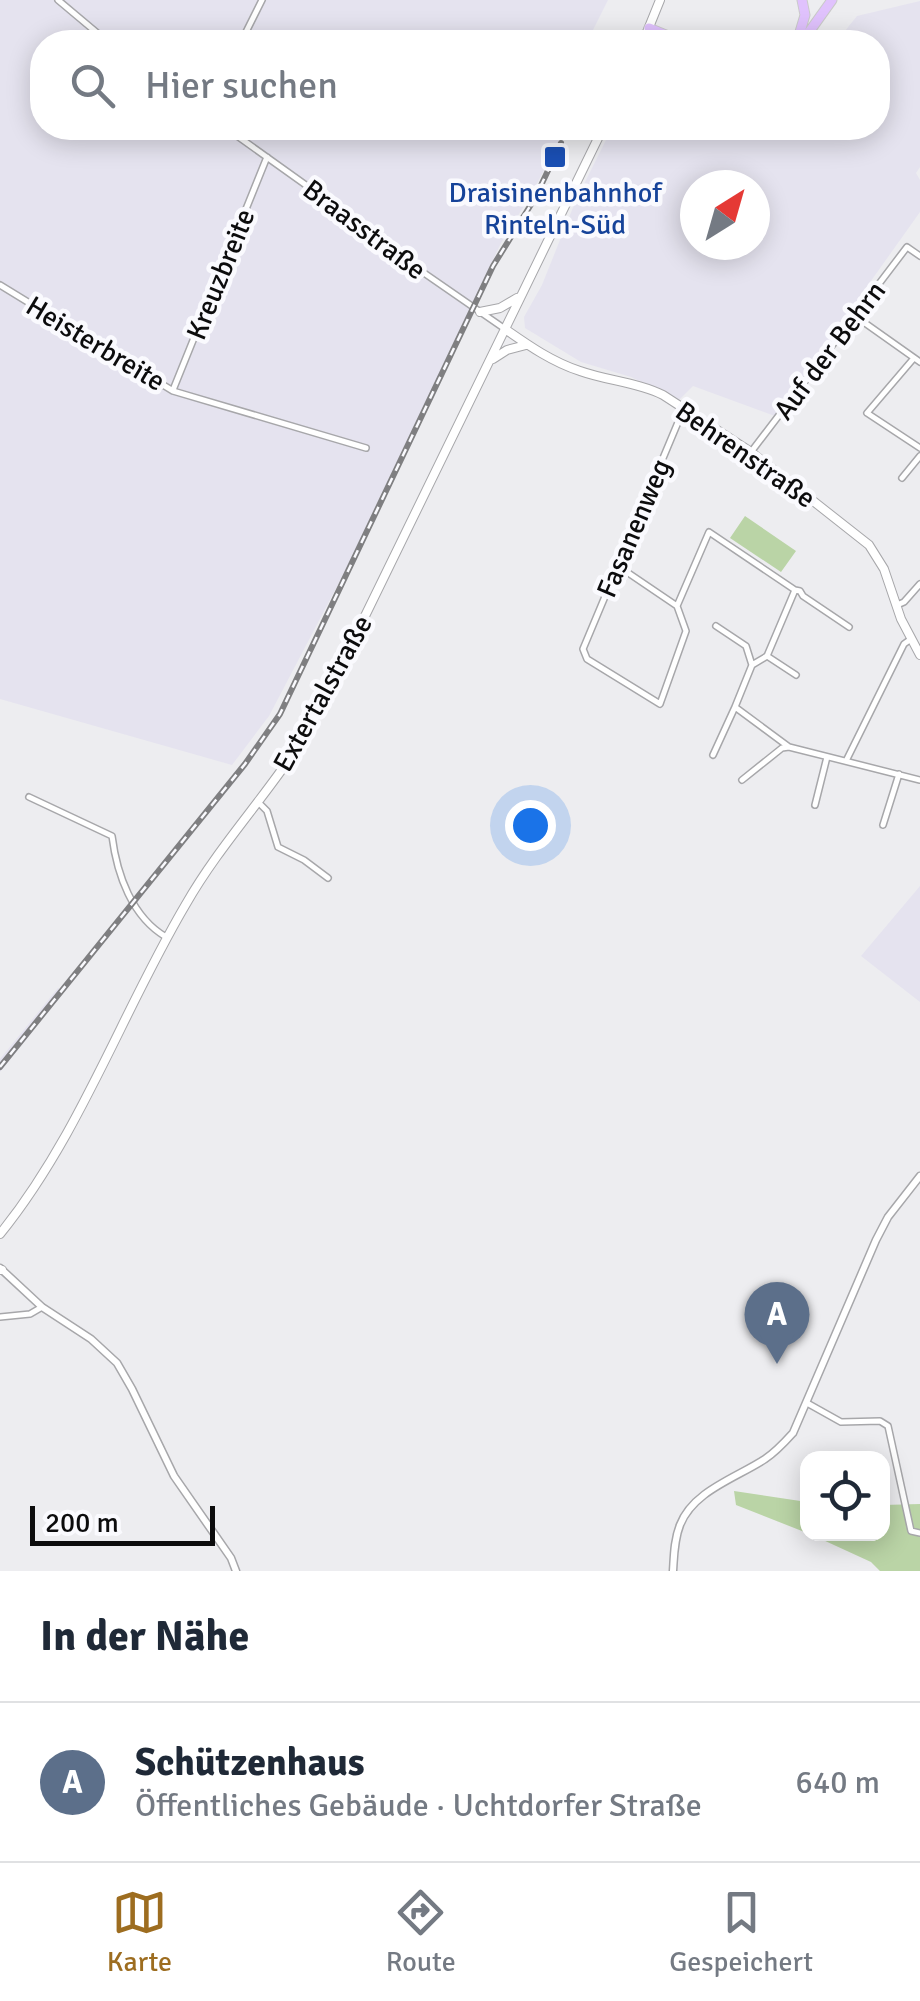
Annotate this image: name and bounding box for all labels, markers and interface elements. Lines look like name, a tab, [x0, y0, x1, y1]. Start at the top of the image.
search box	[30, 30, 890, 140]
icon: search	[65, 58, 120, 113]
text: Hier suchen	[145, 62, 338, 109]
marker: Draisinenbahnhof Rinteln-Süd	[542, 144, 568, 170]
north arrow	[680, 170, 770, 260]
street label: Braasstraße	[296, 173, 433, 287]
place label: Draisinenbahnhof Rinteln-Süd	[448, 176, 663, 242]
street label: Kreuzbreite	[179, 204, 263, 345]
street label: Auf der Behrn	[767, 275, 893, 427]
street label: Heisterbreite	[20, 289, 171, 399]
street label: Behrenstraße	[669, 394, 822, 516]
street label: Fasanenweg	[590, 454, 678, 603]
street label: Extertalstraße	[266, 609, 380, 778]
your location	[505, 800, 556, 851]
pin: A	[744, 1282, 810, 1364]
map controls	[800, 1451, 890, 1541]
button: locate	[800, 1451, 890, 1541]
scale bar	[30, 1501, 215, 1546]
text: 200 m	[45, 1506, 119, 1540]
text: In der Nähe	[40, 1611, 249, 1662]
text: Schützenhaus	[135, 1739, 365, 1786]
text: A	[62, 1763, 83, 1802]
text: 640 m	[796, 1763, 880, 1802]
text: Öffentliches Gebäude · Uchtdorfer Straße	[135, 1786, 702, 1825]
tab: Karte	[107, 1885, 172, 1979]
tab: Route	[386, 1885, 456, 1979]
tab: Gespeichert	[669, 1885, 813, 1979]

